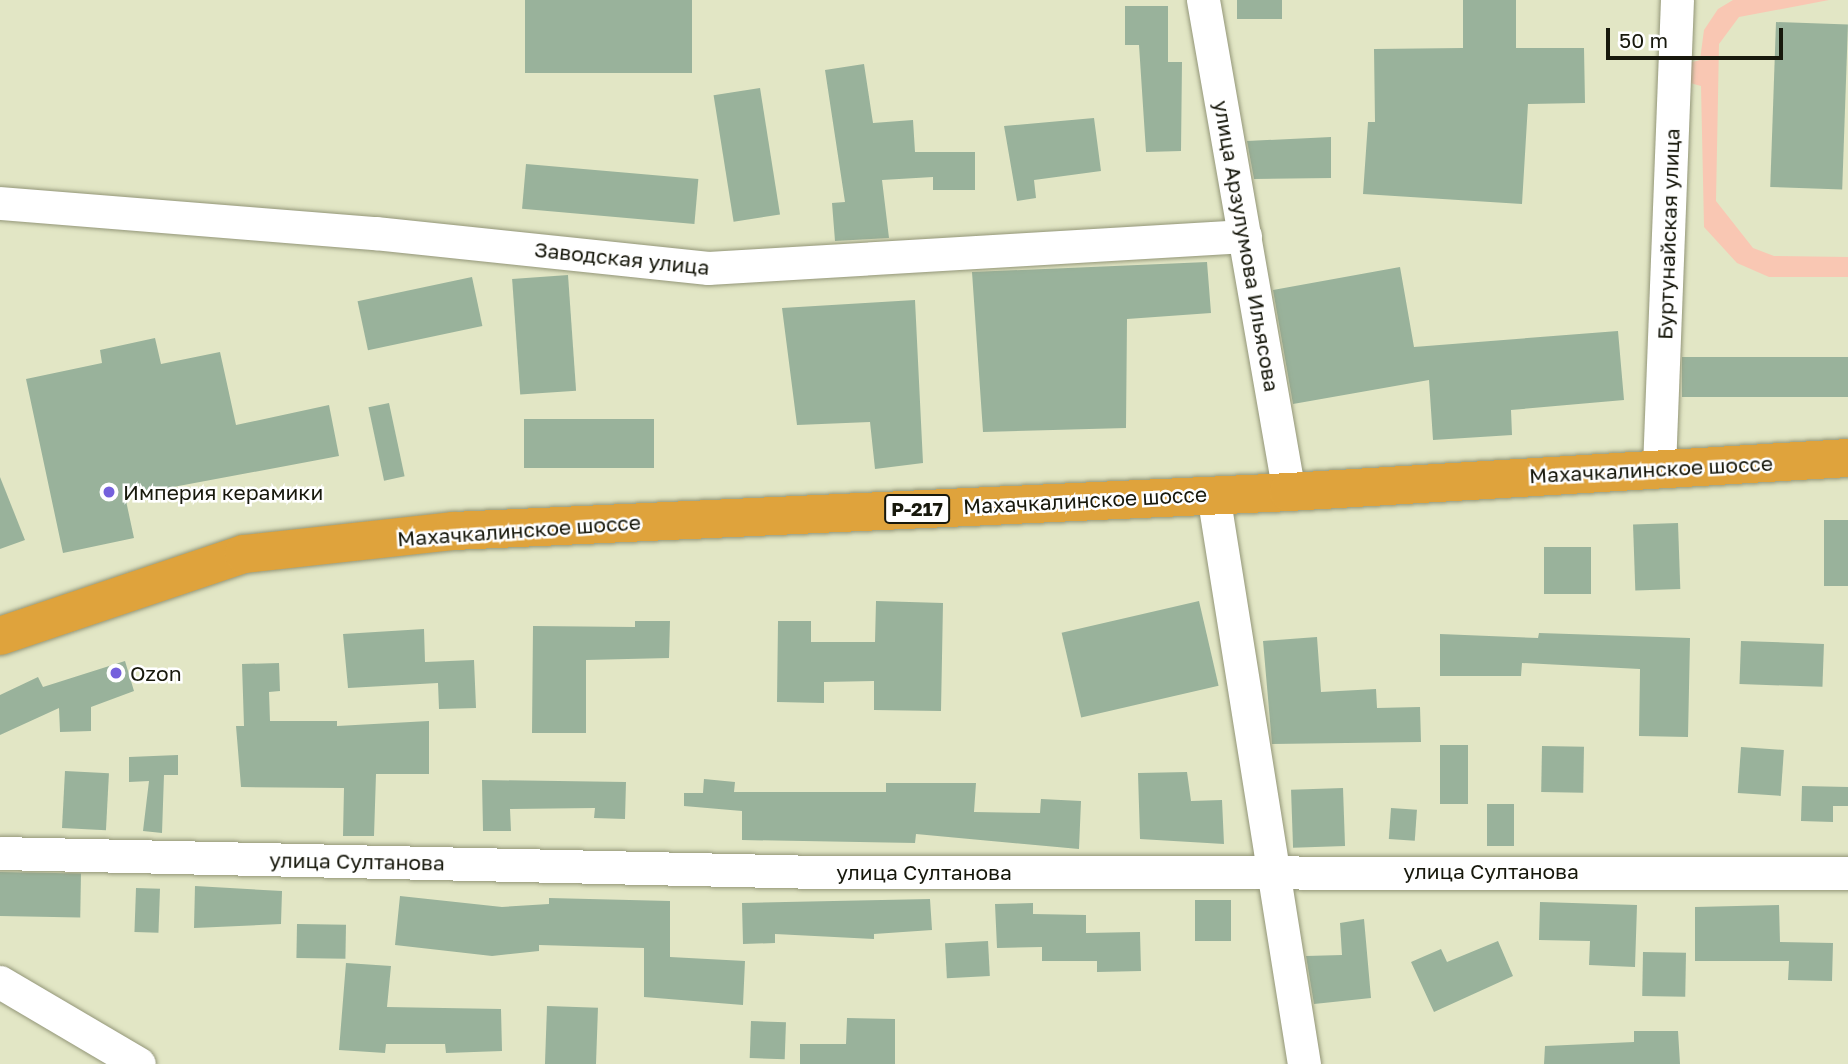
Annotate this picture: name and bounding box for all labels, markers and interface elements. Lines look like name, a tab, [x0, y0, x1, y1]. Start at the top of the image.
scale bar	[1610, 14, 1787, 58]
text: 50 m	[1619, 27, 1668, 53]
street label: улица Арзулумова Ильясова	[1209, 98, 1285, 394]
street label: Буртунайская улица	[1652, 128, 1684, 340]
street label: Заводская улица	[533, 236, 711, 280]
street label: Махачкалинское шоссе	[1528, 450, 1774, 488]
place label: Империя керамики	[123, 479, 323, 505]
street label: Махачкалинское шоссе	[962, 481, 1208, 519]
marker: Империя керамики	[101, 484, 117, 500]
road number: Р-217	[884, 494, 950, 524]
street label: Махачкалинское шоссе	[396, 509, 642, 551]
place label: Ozon	[130, 660, 182, 686]
marker: Ozon	[108, 665, 124, 681]
street label: улица Султанова	[269, 847, 445, 875]
street label: улица Султанова	[1403, 858, 1579, 884]
street label: улица Султанова	[836, 859, 1012, 885]

